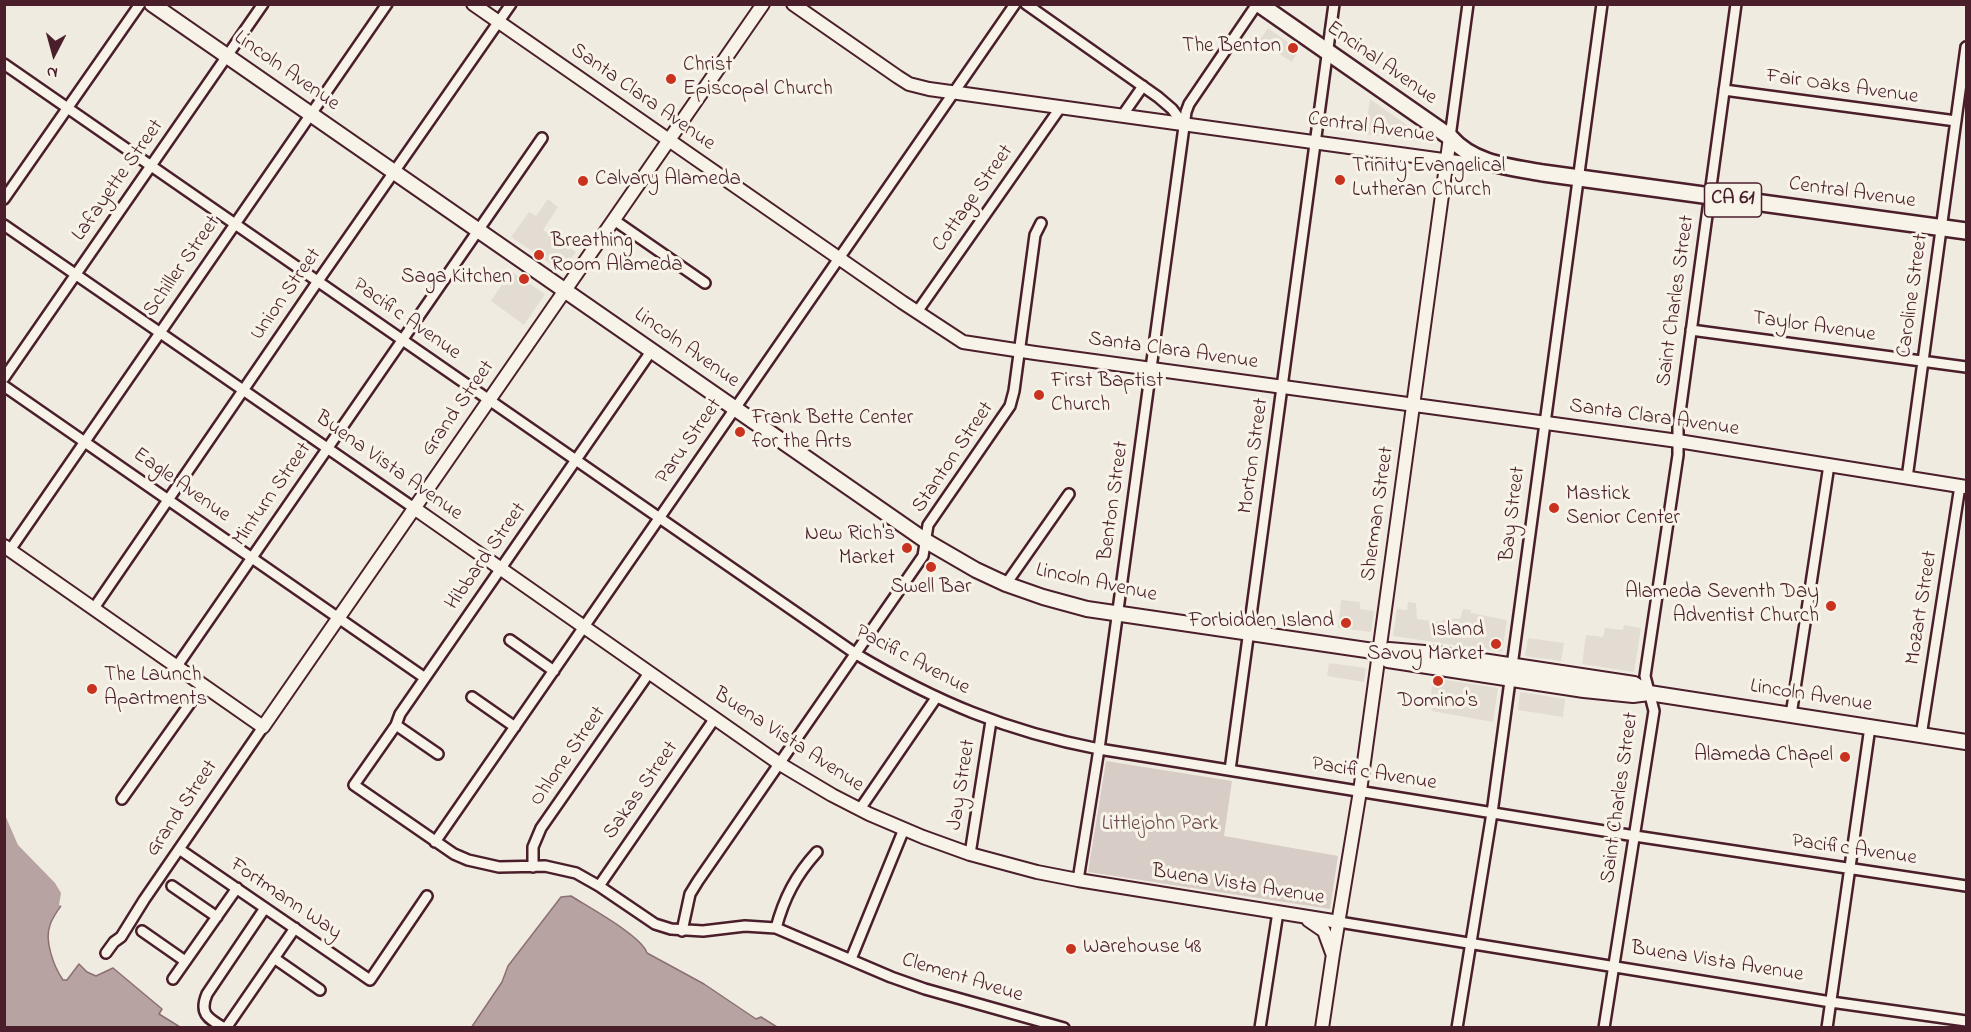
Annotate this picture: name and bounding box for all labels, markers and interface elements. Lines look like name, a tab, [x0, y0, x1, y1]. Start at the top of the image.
street label: Encinal Avenue	[1321, 17, 1441, 111]
north arrow	[24, 24, 84, 84]
street label: Lincoln Avenue	[228, 26, 344, 118]
place label: The Benton	[1182, 35, 1281, 61]
street label: Santa Clara Avenue	[565, 39, 719, 157]
marker: The Benton	[1286, 41, 1300, 55]
place label: Christ Episcopal Church	[683, 54, 833, 104]
text: N	[45, 59, 59, 84]
street label: Fair Oaks Avenue	[1764, 65, 1920, 111]
marker: Christ Episcopal Church	[664, 72, 678, 86]
street label: Central Avenue	[1306, 108, 1436, 150]
street label: Lafayette Street	[68, 115, 170, 247]
street label: Cottage Street	[928, 141, 1020, 257]
place label: Trinity Evangelical Lutheran Church	[1352, 155, 1505, 205]
place label: Calvary Alameda	[595, 168, 741, 194]
marker: Trinity Evangelical Lutheran Church	[1333, 173, 1347, 187]
street label: Central Avenue	[1787, 173, 1917, 215]
marker: Calvary Alameda	[576, 174, 590, 188]
road number: CA 61	[1704, 183, 1762, 217]
street label: Schiller Street	[139, 212, 227, 322]
street label: Saint Charles Street	[1653, 214, 1701, 388]
place label: Breathing Room Alameda	[551, 230, 683, 280]
street label: Caroline Street	[1893, 232, 1935, 360]
street label: Union Street	[246, 244, 328, 346]
marker: Breathing Room Alameda	[532, 248, 546, 262]
place label: Saga Kitchen	[401, 266, 512, 292]
marker: Saga Kitchen	[517, 272, 531, 286]
street label: Pacific Avenue	[347, 273, 465, 367]
street label: Lincoln Avenue	[628, 303, 744, 395]
street label: Taylor Avenue	[1751, 307, 1877, 349]
street label: Santa Clara Avenue	[1087, 328, 1259, 376]
street label: Grand Street	[417, 356, 501, 462]
place label: First Baptist Church	[1051, 370, 1163, 420]
marker: First Baptist Church	[1032, 388, 1046, 402]
street label: Paru Street	[651, 394, 729, 490]
street label: Santa Clara Avenue	[1568, 395, 1740, 443]
street label: Morton Street	[1234, 396, 1276, 516]
street label: Stanton Street	[908, 398, 1000, 518]
street label: Buena Vista Avenue	[309, 407, 467, 527]
place label: Frank Bette Center for the Arts	[752, 407, 913, 457]
marker: Frank Bette Center for the Arts	[733, 425, 747, 439]
street label: Minturn Street	[228, 438, 318, 552]
street label: Benton Street	[1094, 440, 1136, 562]
street label: Eagle Avenue	[127, 443, 235, 529]
street label: Sherman Street	[1357, 445, 1401, 583]
street label: Bay Street	[1496, 465, 1532, 563]
place label: Mastick Senior Center	[1566, 483, 1680, 533]
street label: Hibbard Street	[441, 498, 533, 616]
marker: Mastick Senior Center	[1547, 501, 1561, 515]
place label: New Rich's Market	[805, 523, 895, 573]
marker: New Rich's Market	[900, 541, 914, 555]
street label: Mozart Street	[1902, 549, 1944, 667]
street label: Lincoln Avenue	[1033, 559, 1159, 609]
marker: Swell Bar	[924, 560, 938, 574]
place label: Swell Bar	[891, 576, 971, 602]
place label: Alameda Seventh Day Adventist Church	[1625, 581, 1819, 631]
marker: Alameda Seventh Day Adventist Church	[1824, 599, 1838, 613]
place label: Forbidden Island	[1189, 610, 1334, 636]
marker: Forbidden Island	[1339, 616, 1353, 630]
place label: Island Savoy Market	[1367, 619, 1484, 669]
street label: Pacific Avenue	[850, 620, 974, 702]
marker: Island Savoy Market	[1489, 637, 1503, 651]
place label: The Launch Apartments	[104, 664, 207, 714]
marker: Domino's	[1431, 674, 1445, 688]
street label: Lincoln Avenue	[1748, 675, 1874, 719]
marker: The Launch Apartments	[85, 682, 99, 696]
street label: Buena Vista Avenue	[708, 683, 868, 799]
place label: Domino's	[1398, 690, 1478, 716]
street label: Ohlone Street	[525, 702, 613, 812]
street label: Saint Charles Street	[1597, 711, 1645, 885]
street label: Sakas Street	[599, 737, 685, 845]
street label: Jay Street	[943, 738, 983, 832]
place label: Alameda Chapel	[1694, 744, 1833, 770]
marker: Alameda Chapel	[1838, 750, 1852, 764]
street label: Pacific Avenue	[1310, 753, 1438, 797]
street label: Grand Street	[141, 756, 225, 862]
park label: Littlejohn Park	[1102, 813, 1218, 839]
street label: Pacific Avenue	[1790, 830, 1918, 872]
street label: Fortmann Way	[224, 853, 346, 947]
street label: Buena Vista Avenue	[1150, 860, 1326, 912]
place label: Warehouse 48	[1083, 936, 1201, 962]
street label: Buena Vista Avenue	[1629, 937, 1805, 989]
marker: Warehouse 48	[1064, 942, 1078, 956]
street label: Clement Aveue	[898, 949, 1026, 1009]

